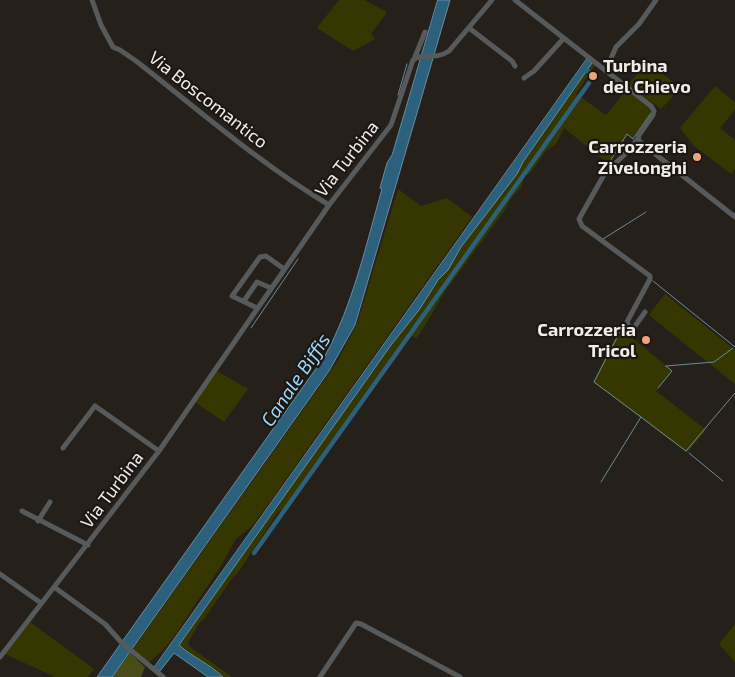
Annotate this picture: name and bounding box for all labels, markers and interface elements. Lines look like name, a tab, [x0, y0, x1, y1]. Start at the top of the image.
street label: Via Boscomantico	[144, 47, 272, 153]
place label: Turbina del Chievo	[603, 55, 691, 98]
marker: Turbina del Chievo	[587, 70, 599, 82]
street label: Via Turbina	[311, 117, 383, 201]
place label: Carrozzeria Zivelonghi	[588, 136, 687, 178]
marker: Carrozzeria Zivelonghi	[691, 151, 703, 163]
place label: Carrozzeria Tricol	[537, 319, 636, 362]
water label: Canale Biffis	[257, 329, 335, 431]
marker: Carrozzeria Tricol	[640, 334, 652, 346]
street label: Via Turbina	[76, 447, 148, 533]

